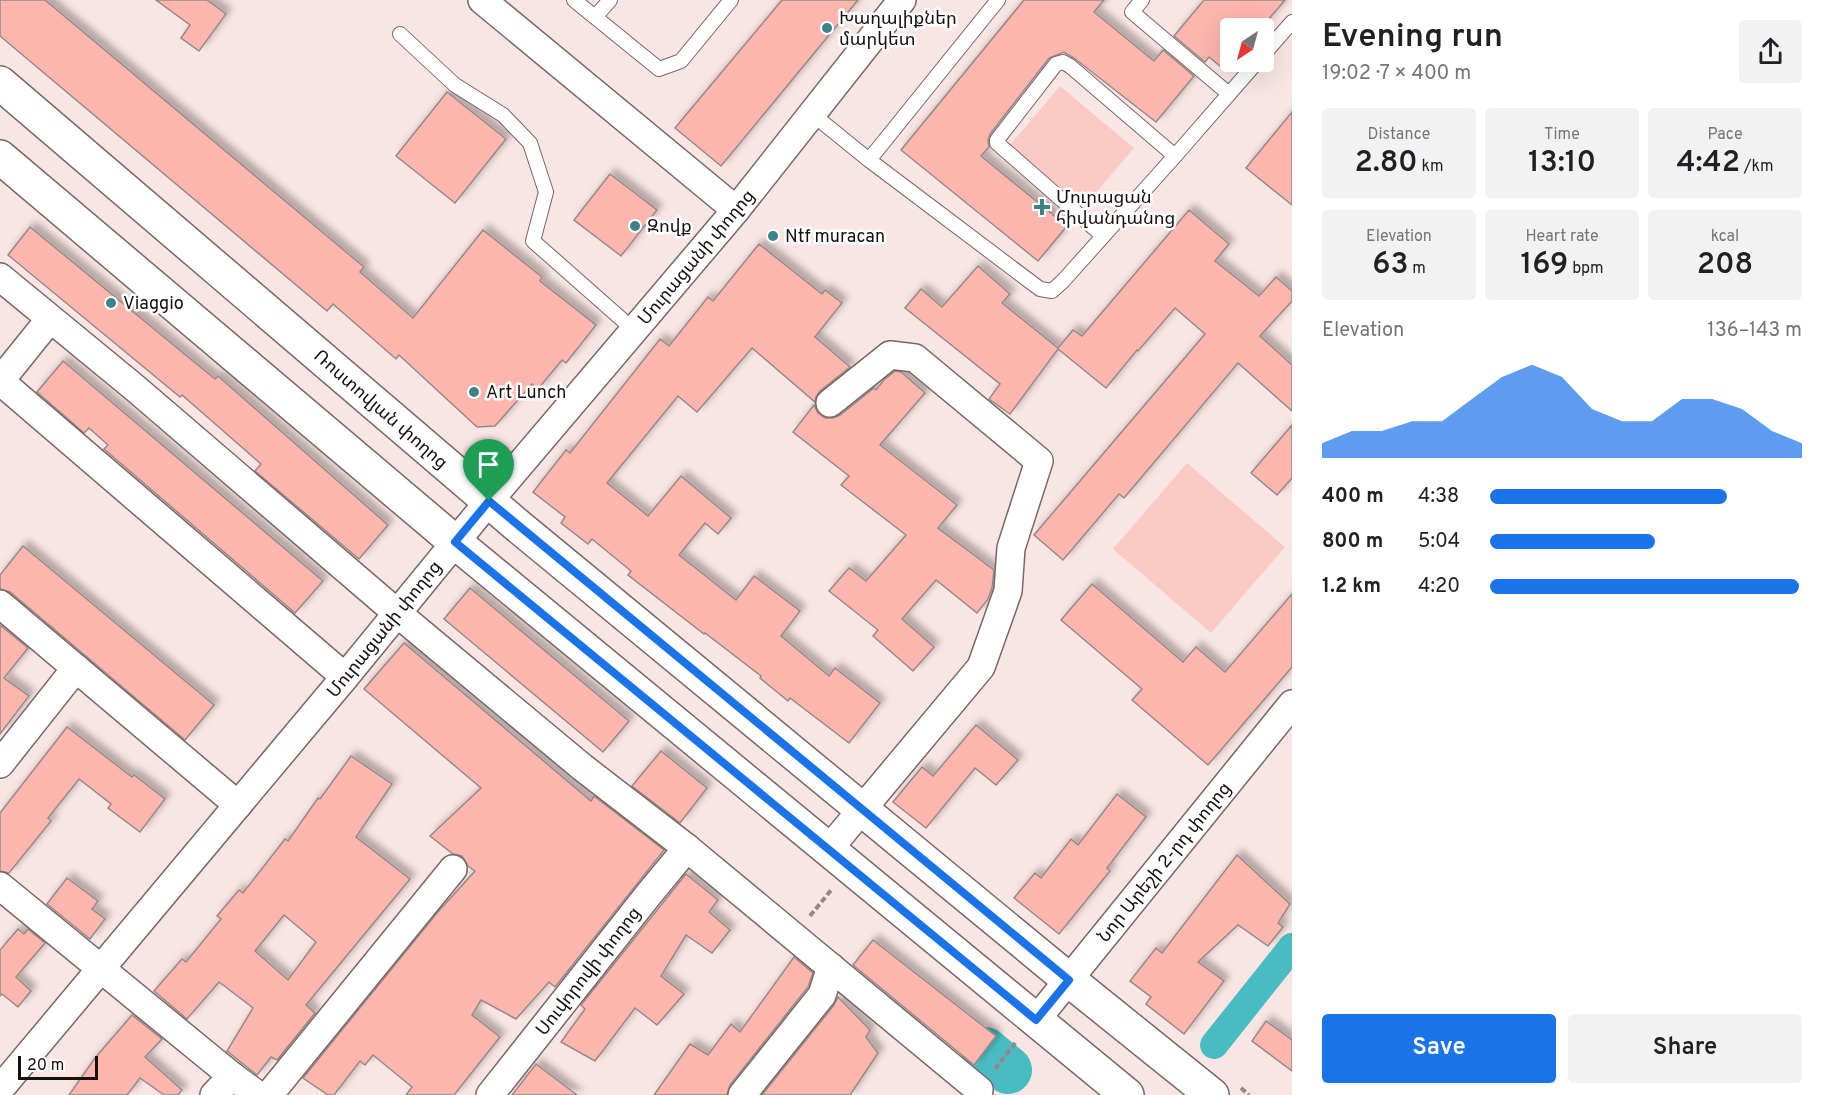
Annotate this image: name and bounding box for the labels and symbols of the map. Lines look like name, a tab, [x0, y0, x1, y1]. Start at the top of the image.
place label: Խաղալիքներ մարկետ	[839, 8, 957, 52]
north arrow	[1220, 18, 1274, 72]
marker: Խաղալիքներ մարկետ	[820, 21, 834, 35]
street label: Մուրացանի փողոց	[634, 185, 761, 330]
place label: Մուրացան հիվանդանոց	[1056, 187, 1175, 231]
marker: Մուրացան հիվանդանոց	[1033, 198, 1051, 216]
place label: Զովք	[647, 216, 692, 239]
marker: Զովք	[628, 219, 642, 233]
place label: Ntf muracan	[785, 226, 885, 249]
marker: Ntf muracan	[766, 229, 780, 243]
place label: Viaggio	[123, 293, 184, 316]
marker: Viaggio	[104, 296, 118, 310]
street label: Ռոստովյան փողոց	[308, 346, 452, 475]
place label: Art Lunch	[486, 382, 566, 405]
marker: Art Lunch	[467, 385, 481, 399]
pin	[463, 439, 514, 501]
street label: Մուրացանի փողոց	[323, 557, 448, 703]
street label: Նոր Արեշի 2-րդ փողոց	[1093, 778, 1237, 948]
street label: Սուվորովի փողոց	[532, 903, 647, 1041]
scale bar	[18, 1053, 98, 1080]

